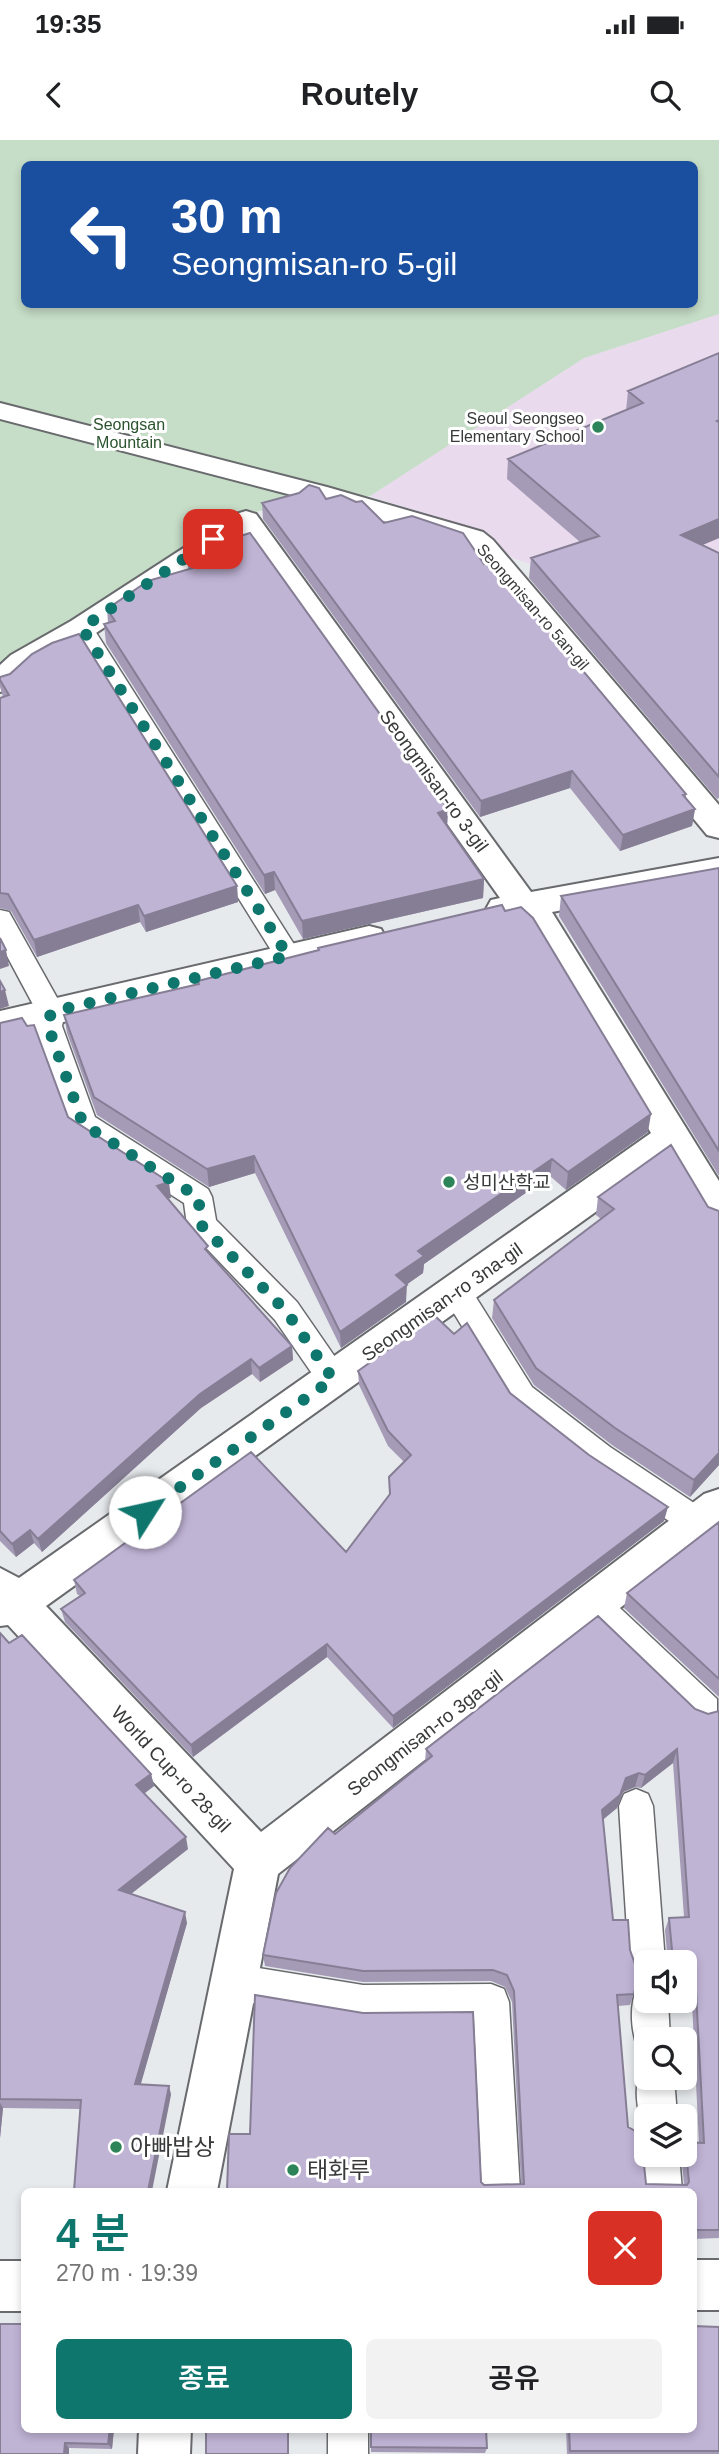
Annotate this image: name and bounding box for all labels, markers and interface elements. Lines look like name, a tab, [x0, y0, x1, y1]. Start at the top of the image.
text: 19:35	[35, 9, 102, 39]
icon: back	[35, 76, 73, 114]
text: Routely	[301, 76, 418, 112]
icon: search	[646, 76, 684, 114]
icon: left	[56, 189, 147, 280]
text: 30 m	[171, 189, 283, 243]
text: Seongmisan-ro 5-gil	[171, 246, 457, 282]
place label: Seoul Seongseo Elementary School	[450, 410, 584, 445]
park label: Seongsan Mountain	[93, 416, 165, 451]
marker: Seoul Seongseo Elementary School	[590, 419, 606, 435]
pin	[183, 509, 243, 569]
icon: arrive	[194, 520, 232, 558]
street label: Seongmisan-ro 5an-gil	[474, 541, 592, 673]
street label: Seongmisan-ro 3-gil	[376, 706, 492, 856]
place label: 성미산학교	[463, 1172, 550, 1193]
marker: 성미산학교	[441, 1174, 457, 1190]
street label: Seongmisan-ro 3na-gil	[358, 1239, 526, 1365]
position arrow	[108, 1475, 182, 1549]
street label: Seongmisan-ro 3ga-gil	[343, 1666, 507, 1800]
street label: World Cup-ro 28-gil	[107, 1702, 235, 1836]
map controls	[634, 1950, 697, 2167]
button: sound	[634, 1950, 697, 2013]
button: search	[634, 2027, 697, 2090]
button: layers	[634, 2104, 697, 2167]
place label: 아빠밥상	[130, 2134, 215, 2160]
marker: 아빠밥상	[108, 2139, 124, 2155]
place label: 태화루	[307, 2157, 370, 2183]
marker: 태화루	[285, 2162, 301, 2178]
text: 4 분	[56, 2210, 130, 2257]
button: close	[588, 2211, 662, 2285]
text: 270 m · 19:39	[56, 2260, 198, 2286]
button: 종료	[56, 2339, 352, 2419]
button: 공유	[366, 2339, 662, 2419]

